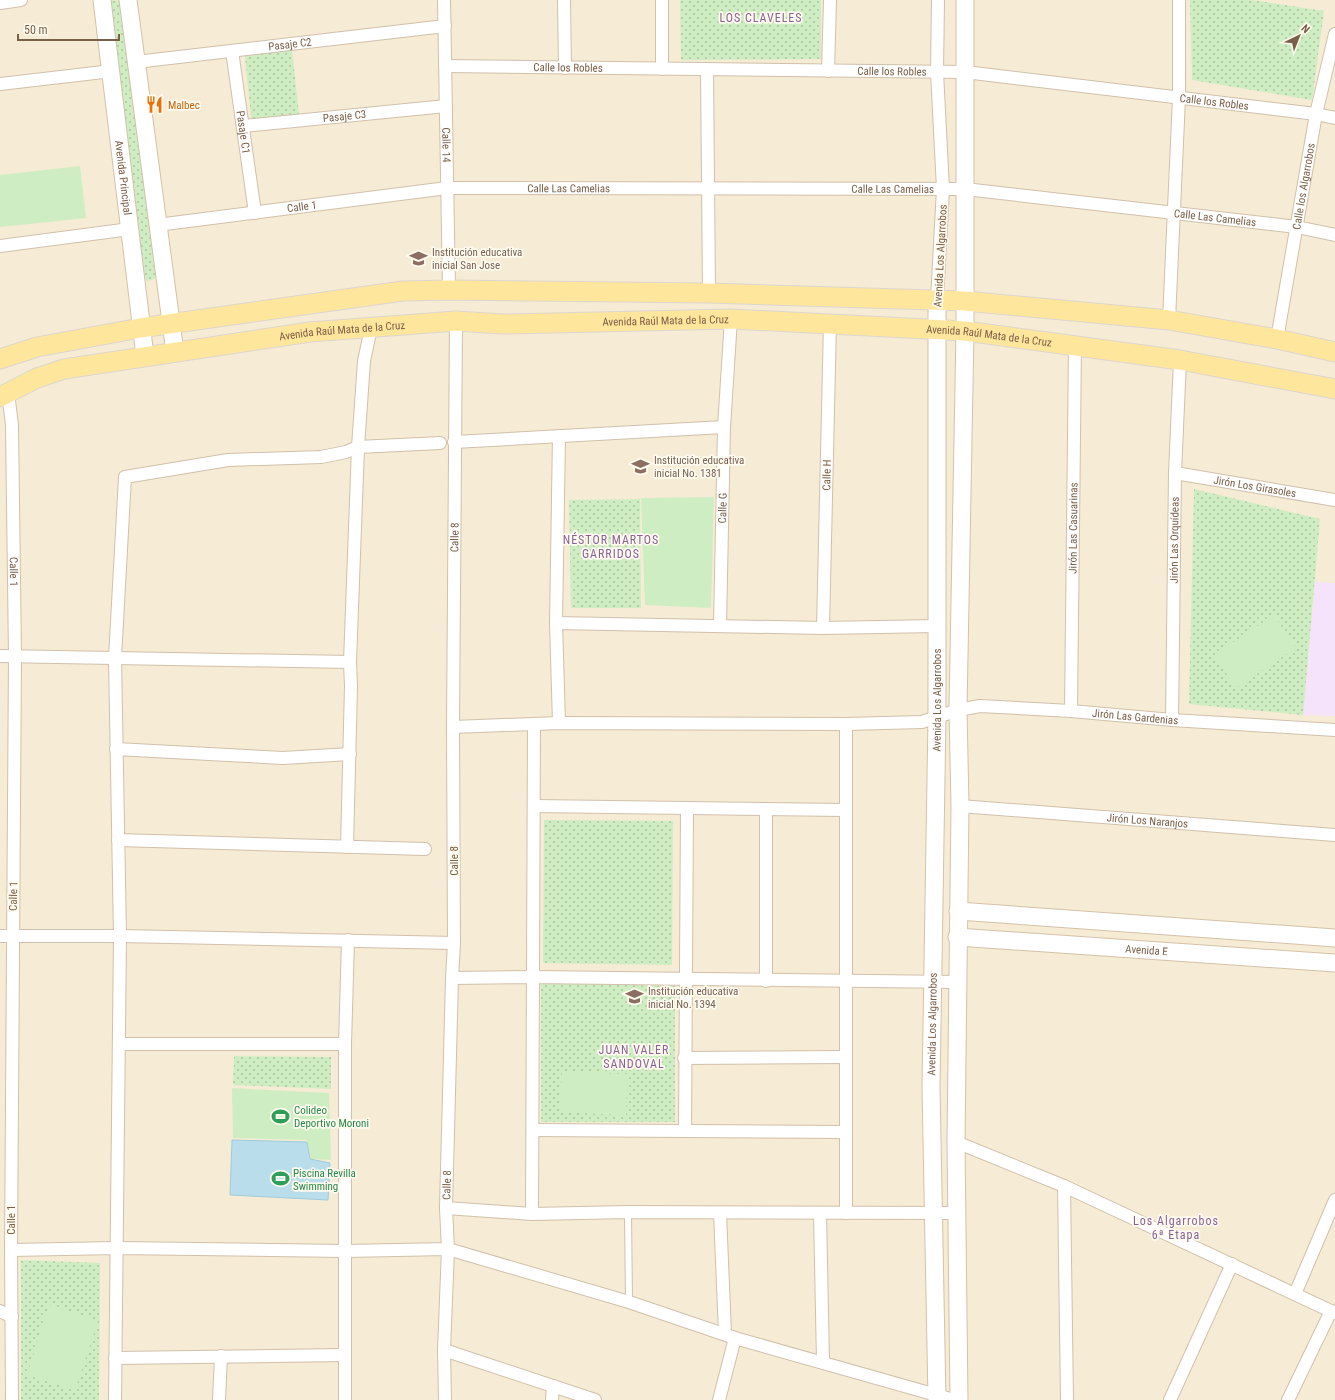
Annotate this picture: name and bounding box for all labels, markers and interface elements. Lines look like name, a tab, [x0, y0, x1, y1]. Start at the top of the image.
district label: LOS CLAVELES	[719, 11, 803, 25]
scale bar	[18, 16, 119, 42]
north arrow	[1279, 16, 1319, 56]
text: N	[1299, 22, 1313, 36]
text: 50 m	[24, 23, 48, 37]
street label: Pasaje C2	[268, 36, 312, 54]
street label: Calle los Robles	[533, 61, 603, 75]
street label: Calle los Robles	[857, 65, 927, 79]
street label: Calle los Robles	[1179, 92, 1249, 113]
restaurant icon: Malbec	[145, 95, 165, 115]
place label: Malbec	[168, 99, 200, 112]
street label: Pasaje C3	[322, 108, 367, 125]
street label: Pasaje C1	[234, 110, 253, 155]
street label: Calle 14	[439, 127, 453, 163]
street label: Avenida Principal	[112, 140, 134, 216]
street label: Calle los Algarrobos	[1290, 142, 1318, 231]
street label: Calle Las Camelias	[527, 182, 610, 195]
street label: Calle Las Camelias	[851, 183, 934, 196]
street label: Calle 1	[286, 199, 317, 215]
street label: Avenida Los Algarrobos	[931, 204, 950, 308]
street label: Calle Las Camelias	[1173, 207, 1257, 229]
place label: Institución educativa inicial San Jose	[432, 246, 522, 272]
school or university icon: Institución educativa inicial San Jose	[409, 248, 429, 268]
street label: Avenida Raúl Mata de la Cruz	[602, 313, 729, 329]
street label: Avenida Raúl Mata de la Cruz	[278, 319, 406, 344]
street label: Avenida Raúl Mata de la Cruz	[926, 323, 1053, 350]
place label: Institución educativa inicial No. 1381	[654, 454, 744, 480]
school or university icon: Institución educativa inicial No. 1381	[631, 456, 651, 476]
street label: Calle H	[820, 459, 834, 491]
street label: Jirón Los Girasoles	[1213, 474, 1297, 500]
street label: Jirón Las Casuarinas	[1067, 482, 1080, 574]
street label: Calle G	[716, 493, 730, 524]
street label: Jirón Las Orquídeas	[1168, 497, 1182, 584]
street label: Calle 8	[448, 522, 462, 552]
district label: NÉSTOR MARTOS GARRIDOS	[563, 532, 659, 561]
street label: Calle 1	[7, 557, 20, 587]
street label: Avenida Los Algarrobos	[930, 649, 944, 752]
street label: Jirón Las Gardenias	[1092, 707, 1179, 727]
street label: Jirón Los Naranjos	[1106, 811, 1189, 831]
street label: Calle 8	[448, 846, 461, 876]
street label: Calle 1	[7, 881, 20, 911]
street label: Avenida E	[1125, 943, 1169, 959]
street label: Avenida Los Algarrobos	[925, 972, 940, 1076]
place label: Institución educativa inicial No. 1394	[648, 985, 738, 1011]
school or university icon: Institución educativa inicial No. 1394	[625, 987, 645, 1007]
district label: JUAN VALER SANDOVAL	[599, 1043, 669, 1071]
place label: Colideo Deportivo Moroni	[294, 1104, 369, 1130]
sports icon: Colideo Deportivo Moroni	[271, 1106, 291, 1126]
place label: Piscina Revilla Swimming	[293, 1167, 356, 1193]
sports icon: Piscina Revilla Swimming	[270, 1169, 290, 1189]
street label: Calle 8	[440, 1170, 454, 1200]
street label: Calle 1	[5, 1205, 18, 1235]
district label: Los Algarrobos 6ª Etapa	[1133, 1214, 1219, 1242]

